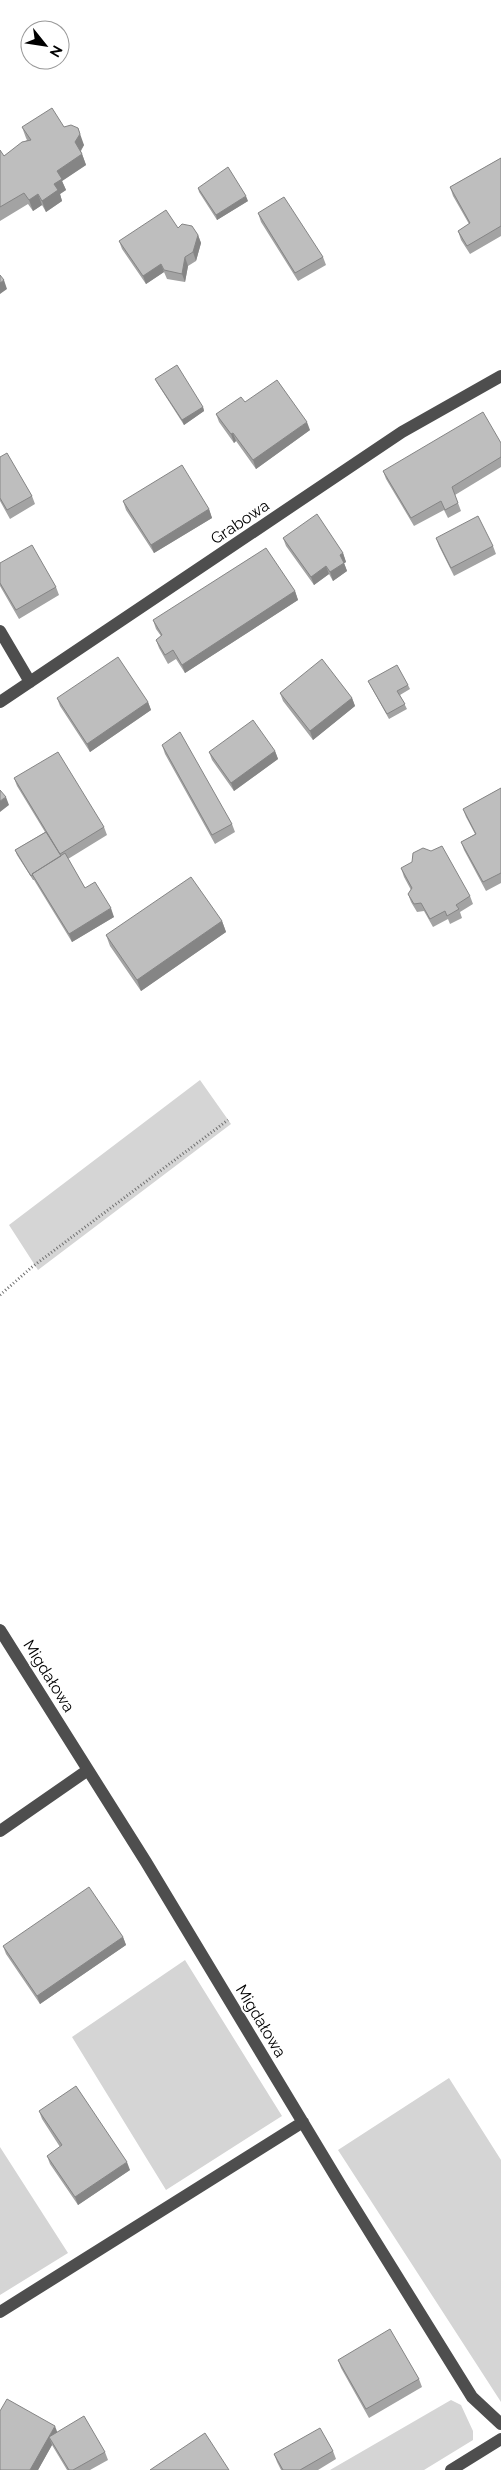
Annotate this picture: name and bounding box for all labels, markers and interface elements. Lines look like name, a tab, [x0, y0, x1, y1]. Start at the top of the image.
north arrow	[20, 20, 70, 70]
text: N	[47, 43, 66, 60]
street label: Grabowa	[207, 496, 273, 548]
street label: Migdałowa	[19, 1636, 79, 1716]
street label: Migdałowa	[232, 1981, 290, 2061]

